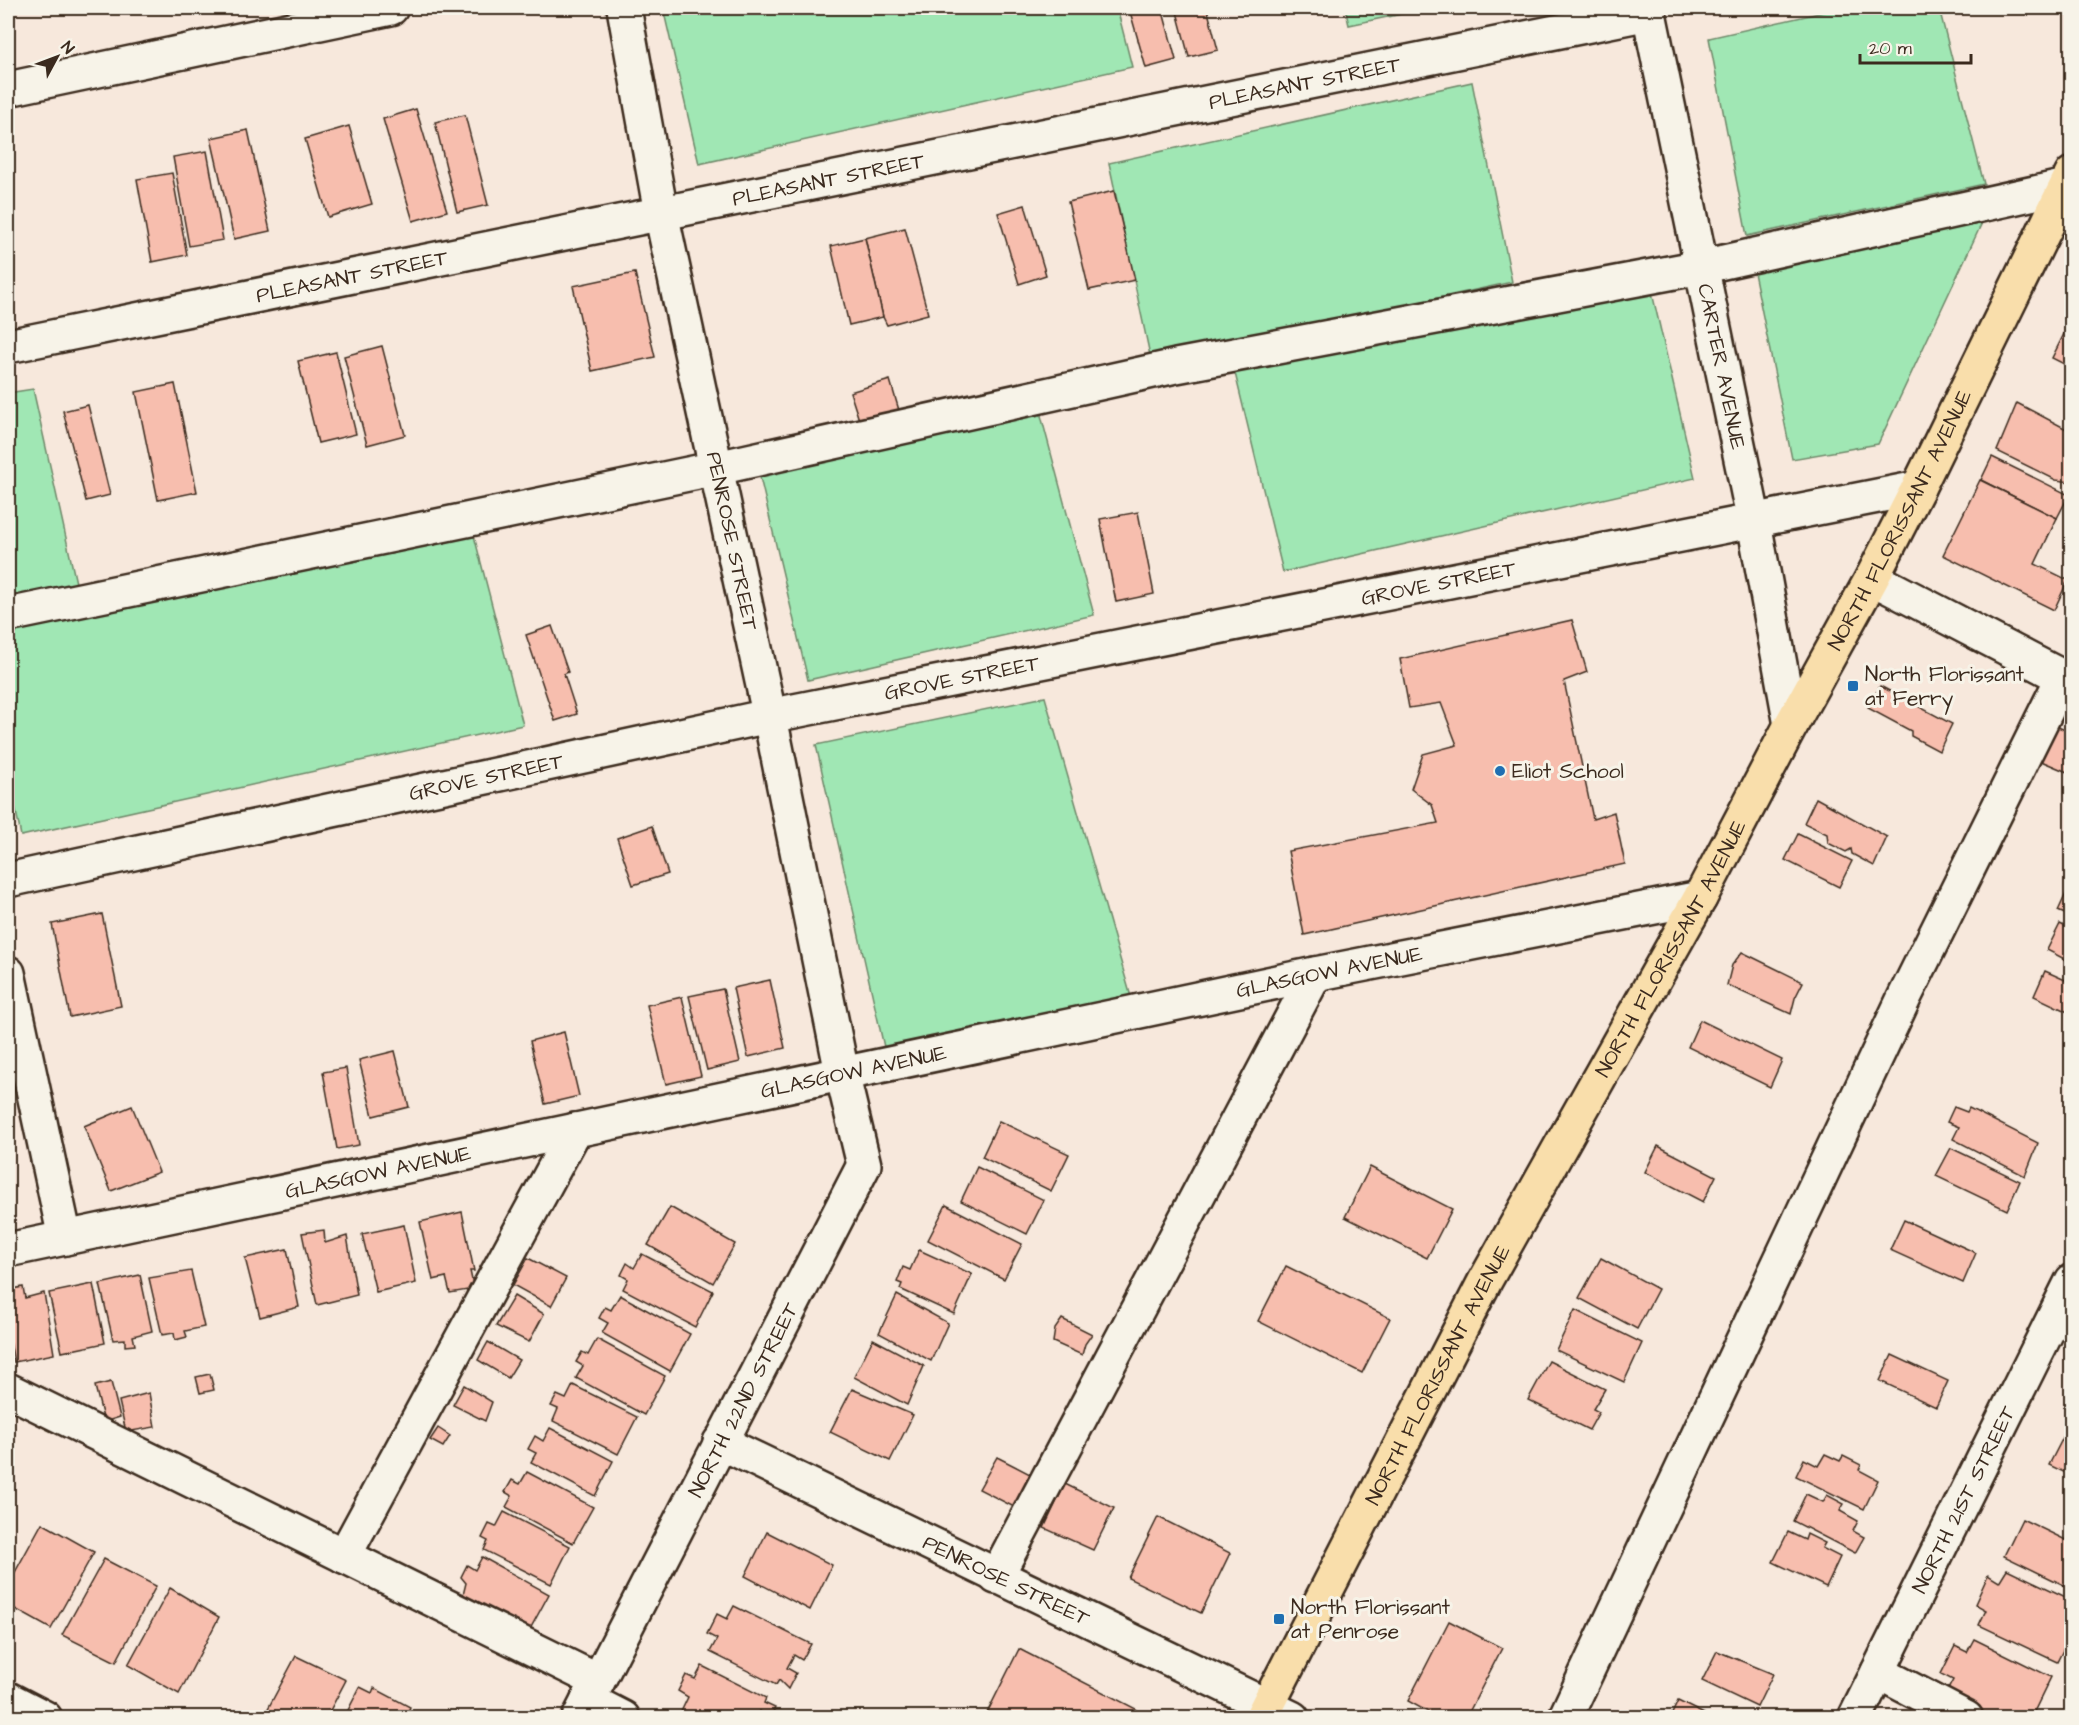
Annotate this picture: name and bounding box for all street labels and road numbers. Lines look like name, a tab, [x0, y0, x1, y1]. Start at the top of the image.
street label: PLEASANT STREET	[1206, 49, 1404, 116]
street label: PLEASANT STREET	[730, 146, 928, 213]
street label: PLEASANT STREET	[254, 242, 451, 310]
street label: CARTER AVENUE	[1691, 281, 1753, 453]
street label: NORTH FLORISSANT AVENUE	[1821, 384, 1979, 655]
street label: PENROSE STREET	[699, 449, 765, 634]
street label: GROVE STREET	[1359, 553, 1519, 613]
street label: GROVE STREET	[882, 648, 1043, 707]
street label: GROVE STREET	[406, 746, 567, 808]
street label: NORTH FLORISSANT AVENUE	[1588, 814, 1753, 1082]
street label: GLASGOW AVENUE	[1233, 939, 1425, 1005]
street label: GLASGOW AVENUE	[758, 1038, 950, 1105]
street label: GLASGOW AVENUE	[282, 1138, 474, 1206]
street label: NORTH FLORISSANT AVENUE	[1358, 1239, 1517, 1510]
street label: NORTH 22ND STREET	[681, 1297, 806, 1502]
street label: NORTH 21ST STREET	[1905, 1400, 2023, 1598]
street label: PENROSE STREET	[918, 1528, 1095, 1633]

